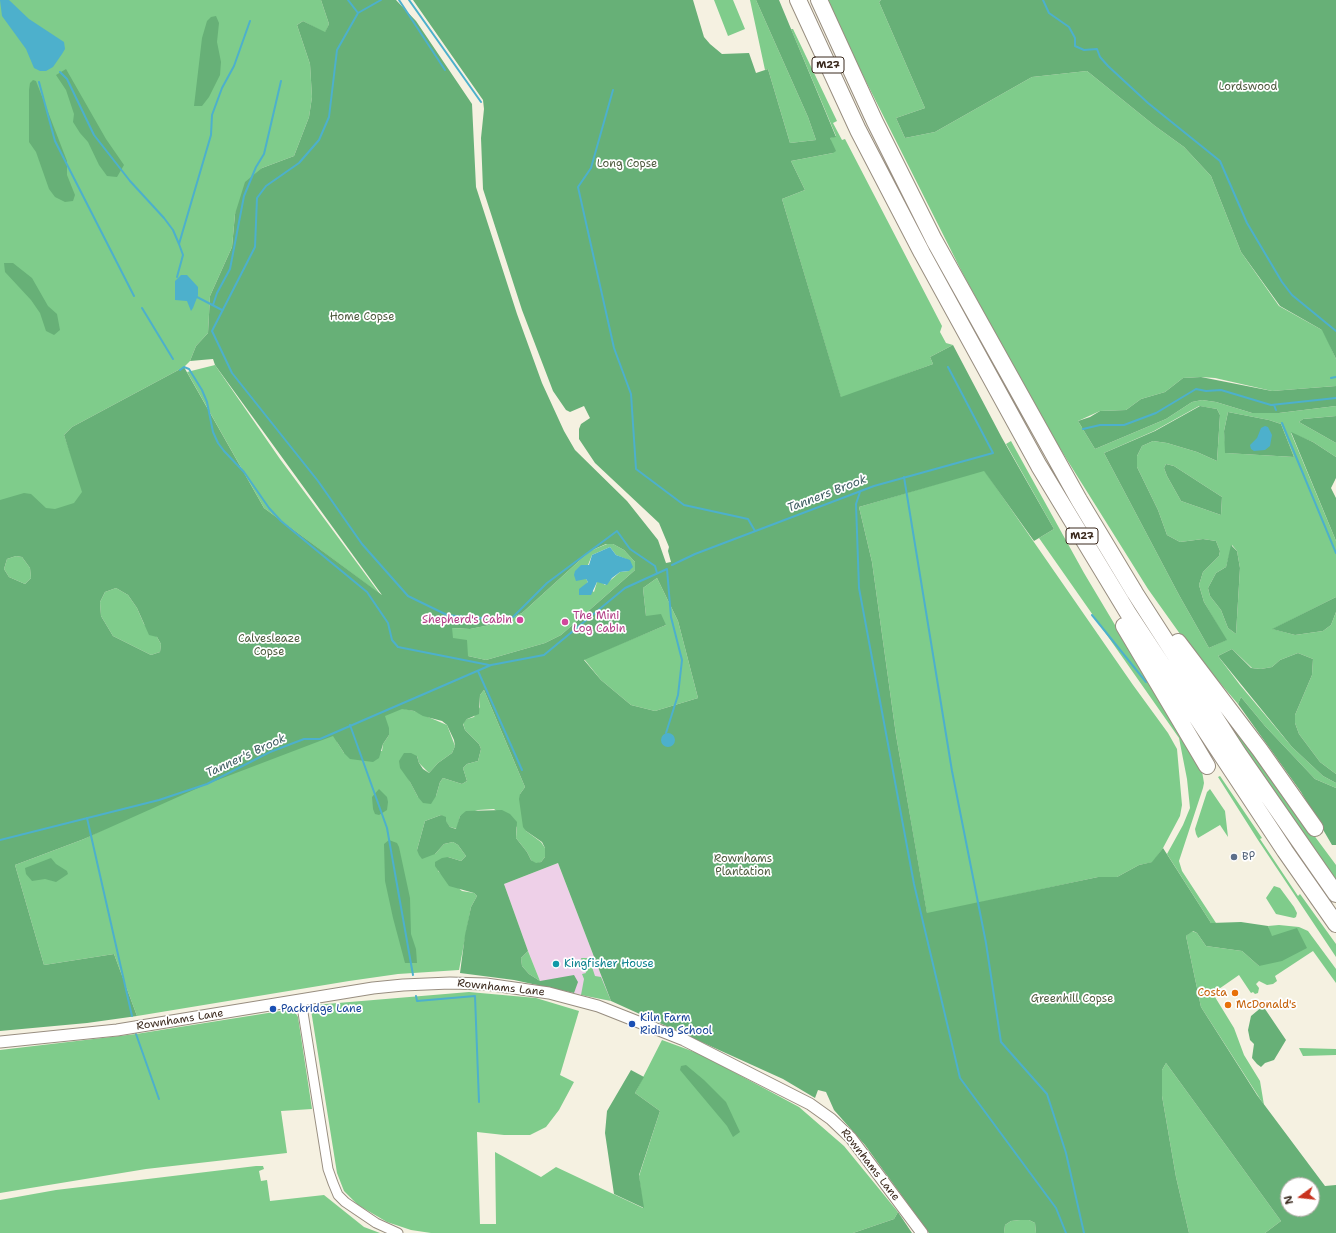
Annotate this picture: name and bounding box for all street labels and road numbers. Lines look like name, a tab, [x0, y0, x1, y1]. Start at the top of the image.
road number: M27	[812, 57, 844, 73]
road number: M27	[1066, 528, 1098, 544]
street label: Rownhams Lane	[457, 977, 545, 999]
street label: Rownhams Lane	[136, 1007, 224, 1033]
street label: Rownhams Lane	[838, 1126, 902, 1204]

